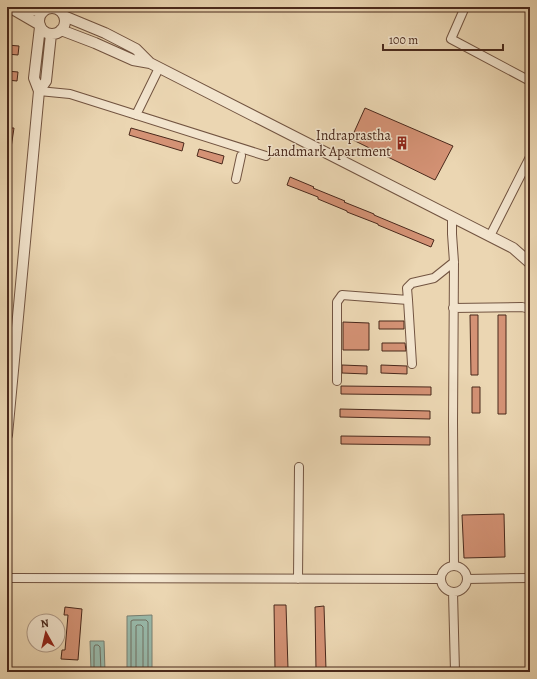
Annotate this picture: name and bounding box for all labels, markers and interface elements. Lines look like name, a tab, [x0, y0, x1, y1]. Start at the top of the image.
scale bar	[383, 26, 503, 52]
text: 100 m	[389, 32, 418, 48]
place label: Indraprastha Landmark Apartment	[267, 126, 391, 161]
building icon: Indraprastha Landmark Apartment	[394, 135, 410, 151]
north arrow	[26, 613, 66, 653]
text: N	[40, 616, 50, 632]

